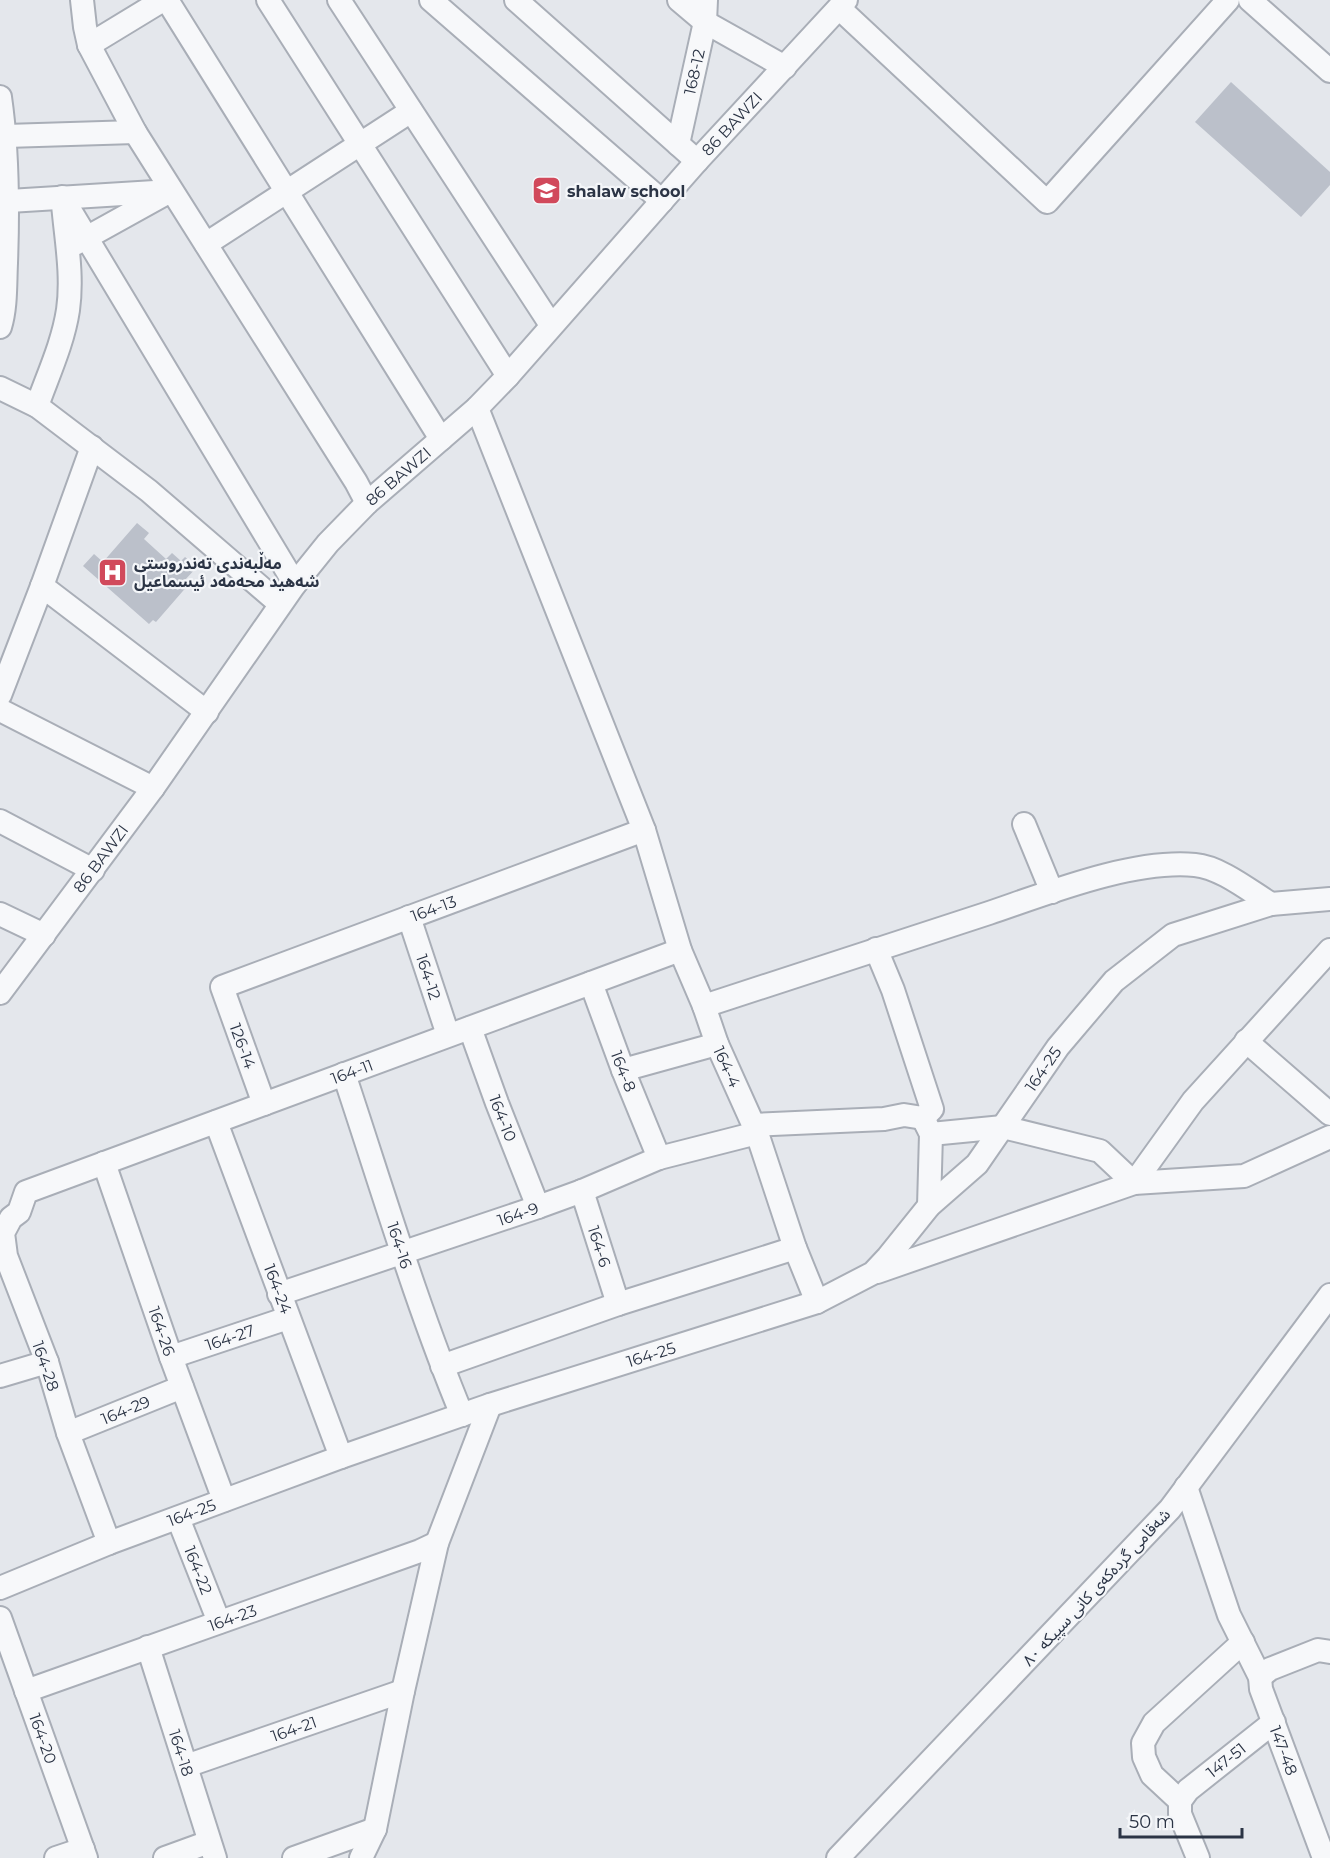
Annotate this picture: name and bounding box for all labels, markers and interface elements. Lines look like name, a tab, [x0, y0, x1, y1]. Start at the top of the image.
street label: 168-12	[680, 47, 709, 97]
street label: 86 BAWZI	[698, 88, 766, 160]
school or university icon: shalaw school	[530, 175, 562, 207]
place label: shalaw school	[567, 182, 685, 201]
street label: 86 BAWZI	[362, 443, 435, 510]
place label: مەڵبەندی تەندروستی شەهید محەمەد ئیسماعیل	[134, 551, 319, 591]
hospital icon: مەڵبەندی تەندروستی شەهید محەمەد ئیسماعیل	[97, 556, 129, 588]
street label: 86 BAWZI	[69, 821, 132, 896]
street label: 164-13	[408, 892, 459, 926]
street label: 164-12	[412, 952, 445, 1002]
street label: 126-14	[226, 1021, 260, 1072]
street label: 164-4	[709, 1043, 744, 1091]
street label: 164-25	[1021, 1043, 1065, 1095]
street label: 164-8	[607, 1048, 640, 1095]
street label: 164-11	[328, 1055, 376, 1088]
street label: 164-10	[485, 1092, 520, 1144]
street label: 164-9	[495, 1199, 541, 1230]
street label: 164-16	[383, 1220, 416, 1271]
street label: 164-6	[584, 1223, 615, 1270]
street label: 164-24	[260, 1261, 296, 1317]
street label: 164-26	[144, 1304, 179, 1359]
street label: 164-27	[203, 1321, 257, 1355]
street label: 164-25	[624, 1338, 678, 1371]
street label: 164-28	[28, 1339, 63, 1394]
street label: 164-29	[98, 1392, 153, 1429]
street label: 164-25	[165, 1495, 219, 1531]
street label: شەقامی گردەکەی کانی سپیکە ٨٠	[1018, 1505, 1175, 1671]
street label: 164-22	[180, 1543, 216, 1597]
street label: 164-23	[206, 1601, 259, 1636]
street label: 164-20	[25, 1711, 60, 1766]
street label: 164-21	[269, 1713, 319, 1746]
street label: 147-48	[1266, 1723, 1301, 1778]
street label: 164-18	[165, 1727, 197, 1779]
street label: 147-51	[1203, 1739, 1250, 1782]
scale bar	[1120, 1801, 1242, 1839]
text: 50 m	[1129, 1811, 1175, 1833]

